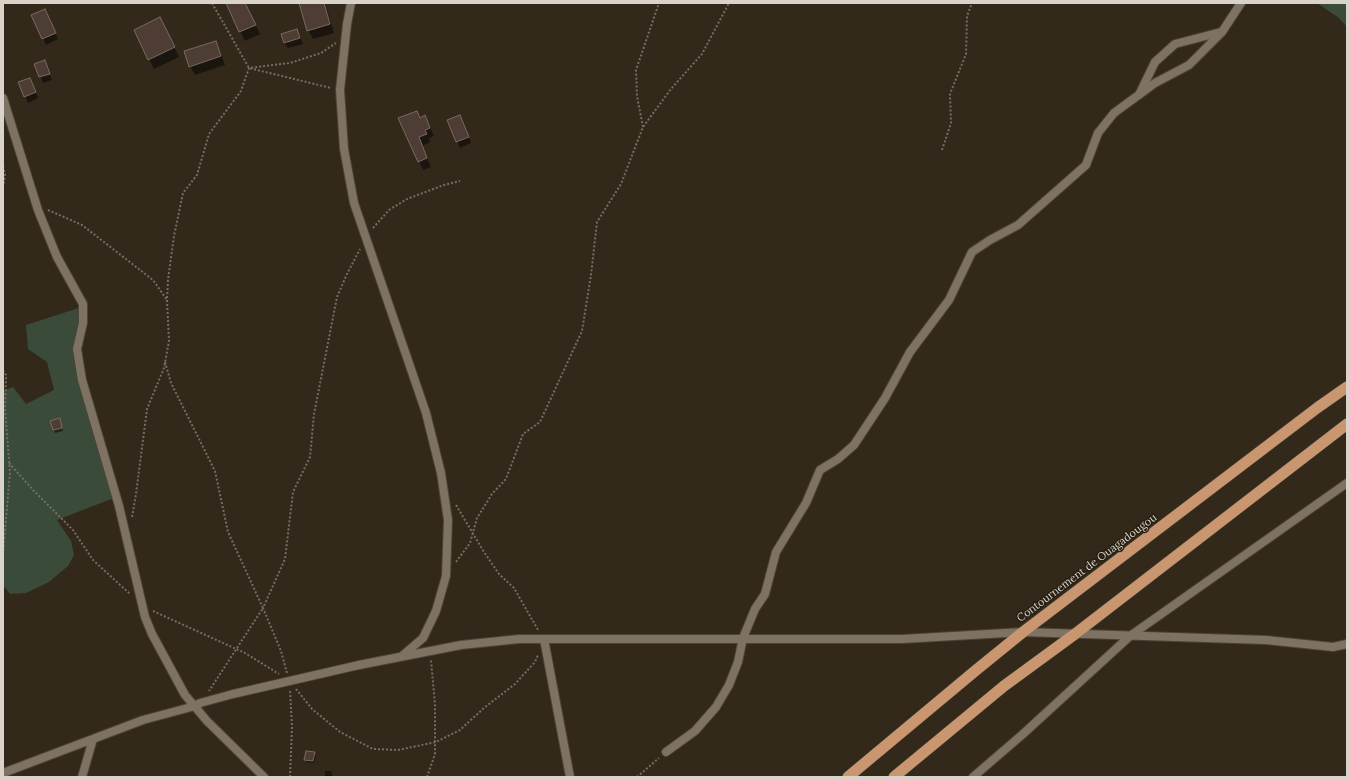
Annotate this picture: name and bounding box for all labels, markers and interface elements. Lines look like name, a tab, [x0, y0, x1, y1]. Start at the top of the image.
street label: Contournement de Ouagadougou	[1014, 511, 1160, 625]

